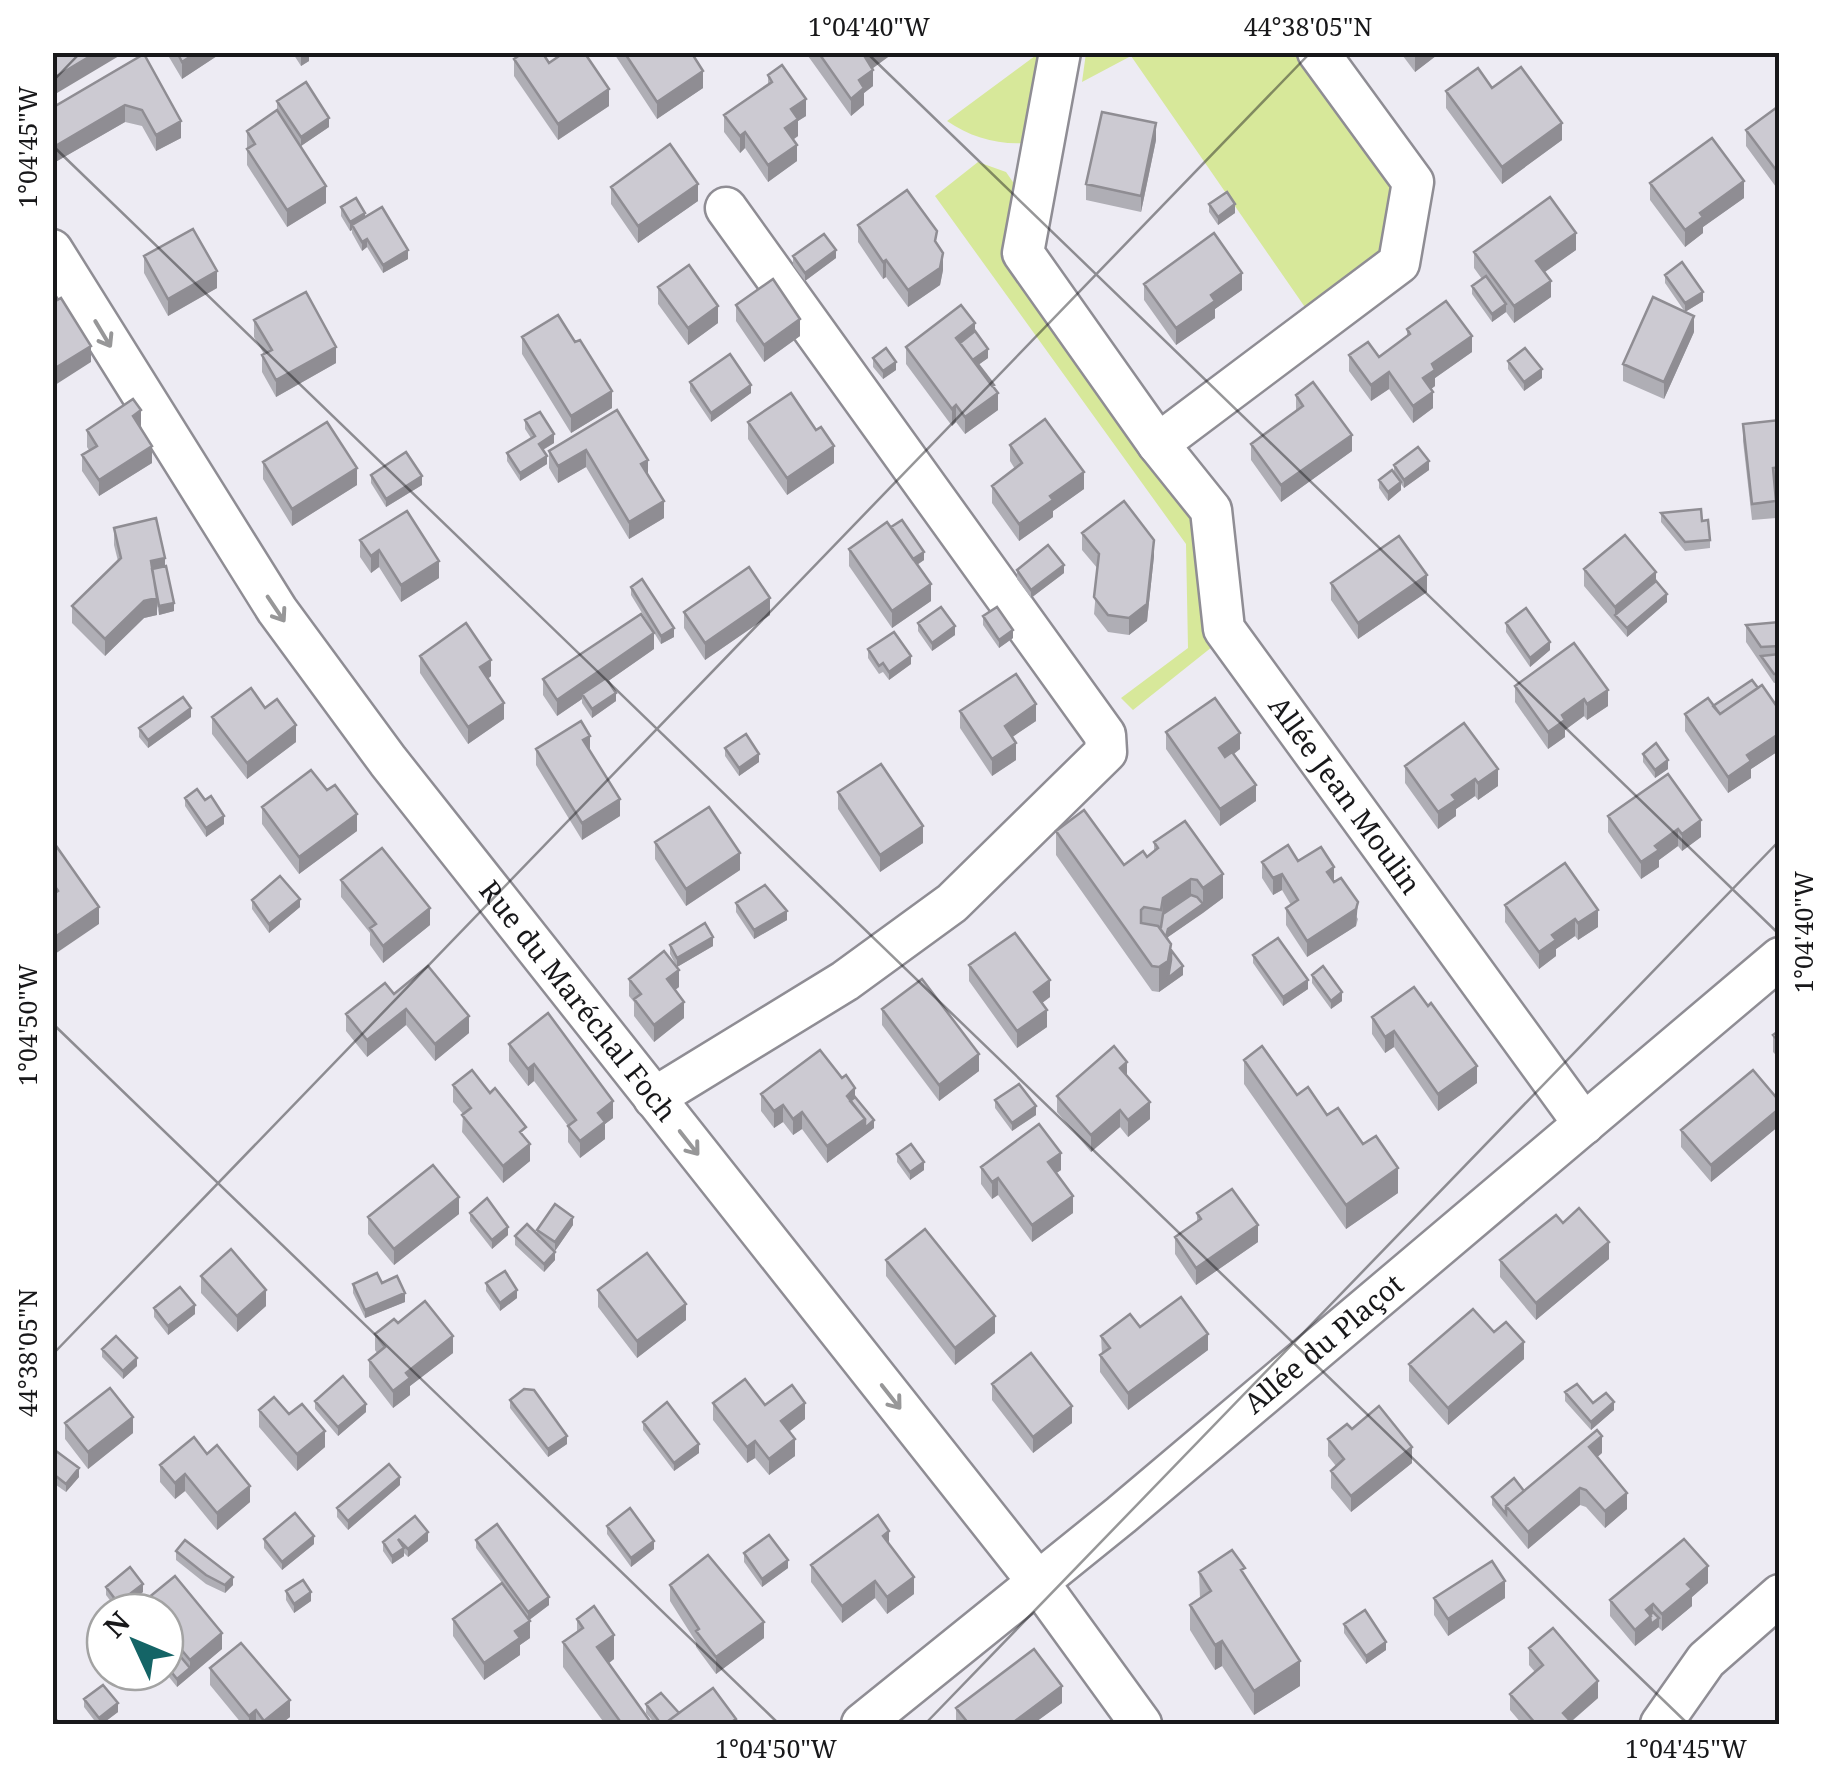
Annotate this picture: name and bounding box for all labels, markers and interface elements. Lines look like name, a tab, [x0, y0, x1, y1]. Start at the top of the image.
text: 1°04'40"W	[808, 9, 930, 43]
text: 44°38'05"N	[1244, 9, 1372, 43]
text: 1°04'45"W	[10, 86, 44, 208]
one-way arrow	[93, 319, 113, 348]
one-way arrow	[266, 594, 287, 622]
street label: Allée Jean Moulin	[1261, 688, 1430, 901]
text: 1°04'40"W	[1786, 871, 1820, 993]
street label: Rue du Maréchal Foch	[472, 872, 686, 1129]
text: 1°04'50"W	[10, 964, 44, 1086]
one-way arrow	[678, 1129, 700, 1155]
street label: Allée du Plaçot	[1235, 1265, 1411, 1421]
text: 44°38'05"N	[10, 1289, 44, 1417]
one-way arrow	[880, 1384, 902, 1410]
north arrow	[85, 1592, 185, 1692]
text: N	[95, 1603, 138, 1645]
text: 1°04'50"W	[715, 1731, 837, 1765]
text: 1°04'45"W	[1625, 1731, 1747, 1765]

